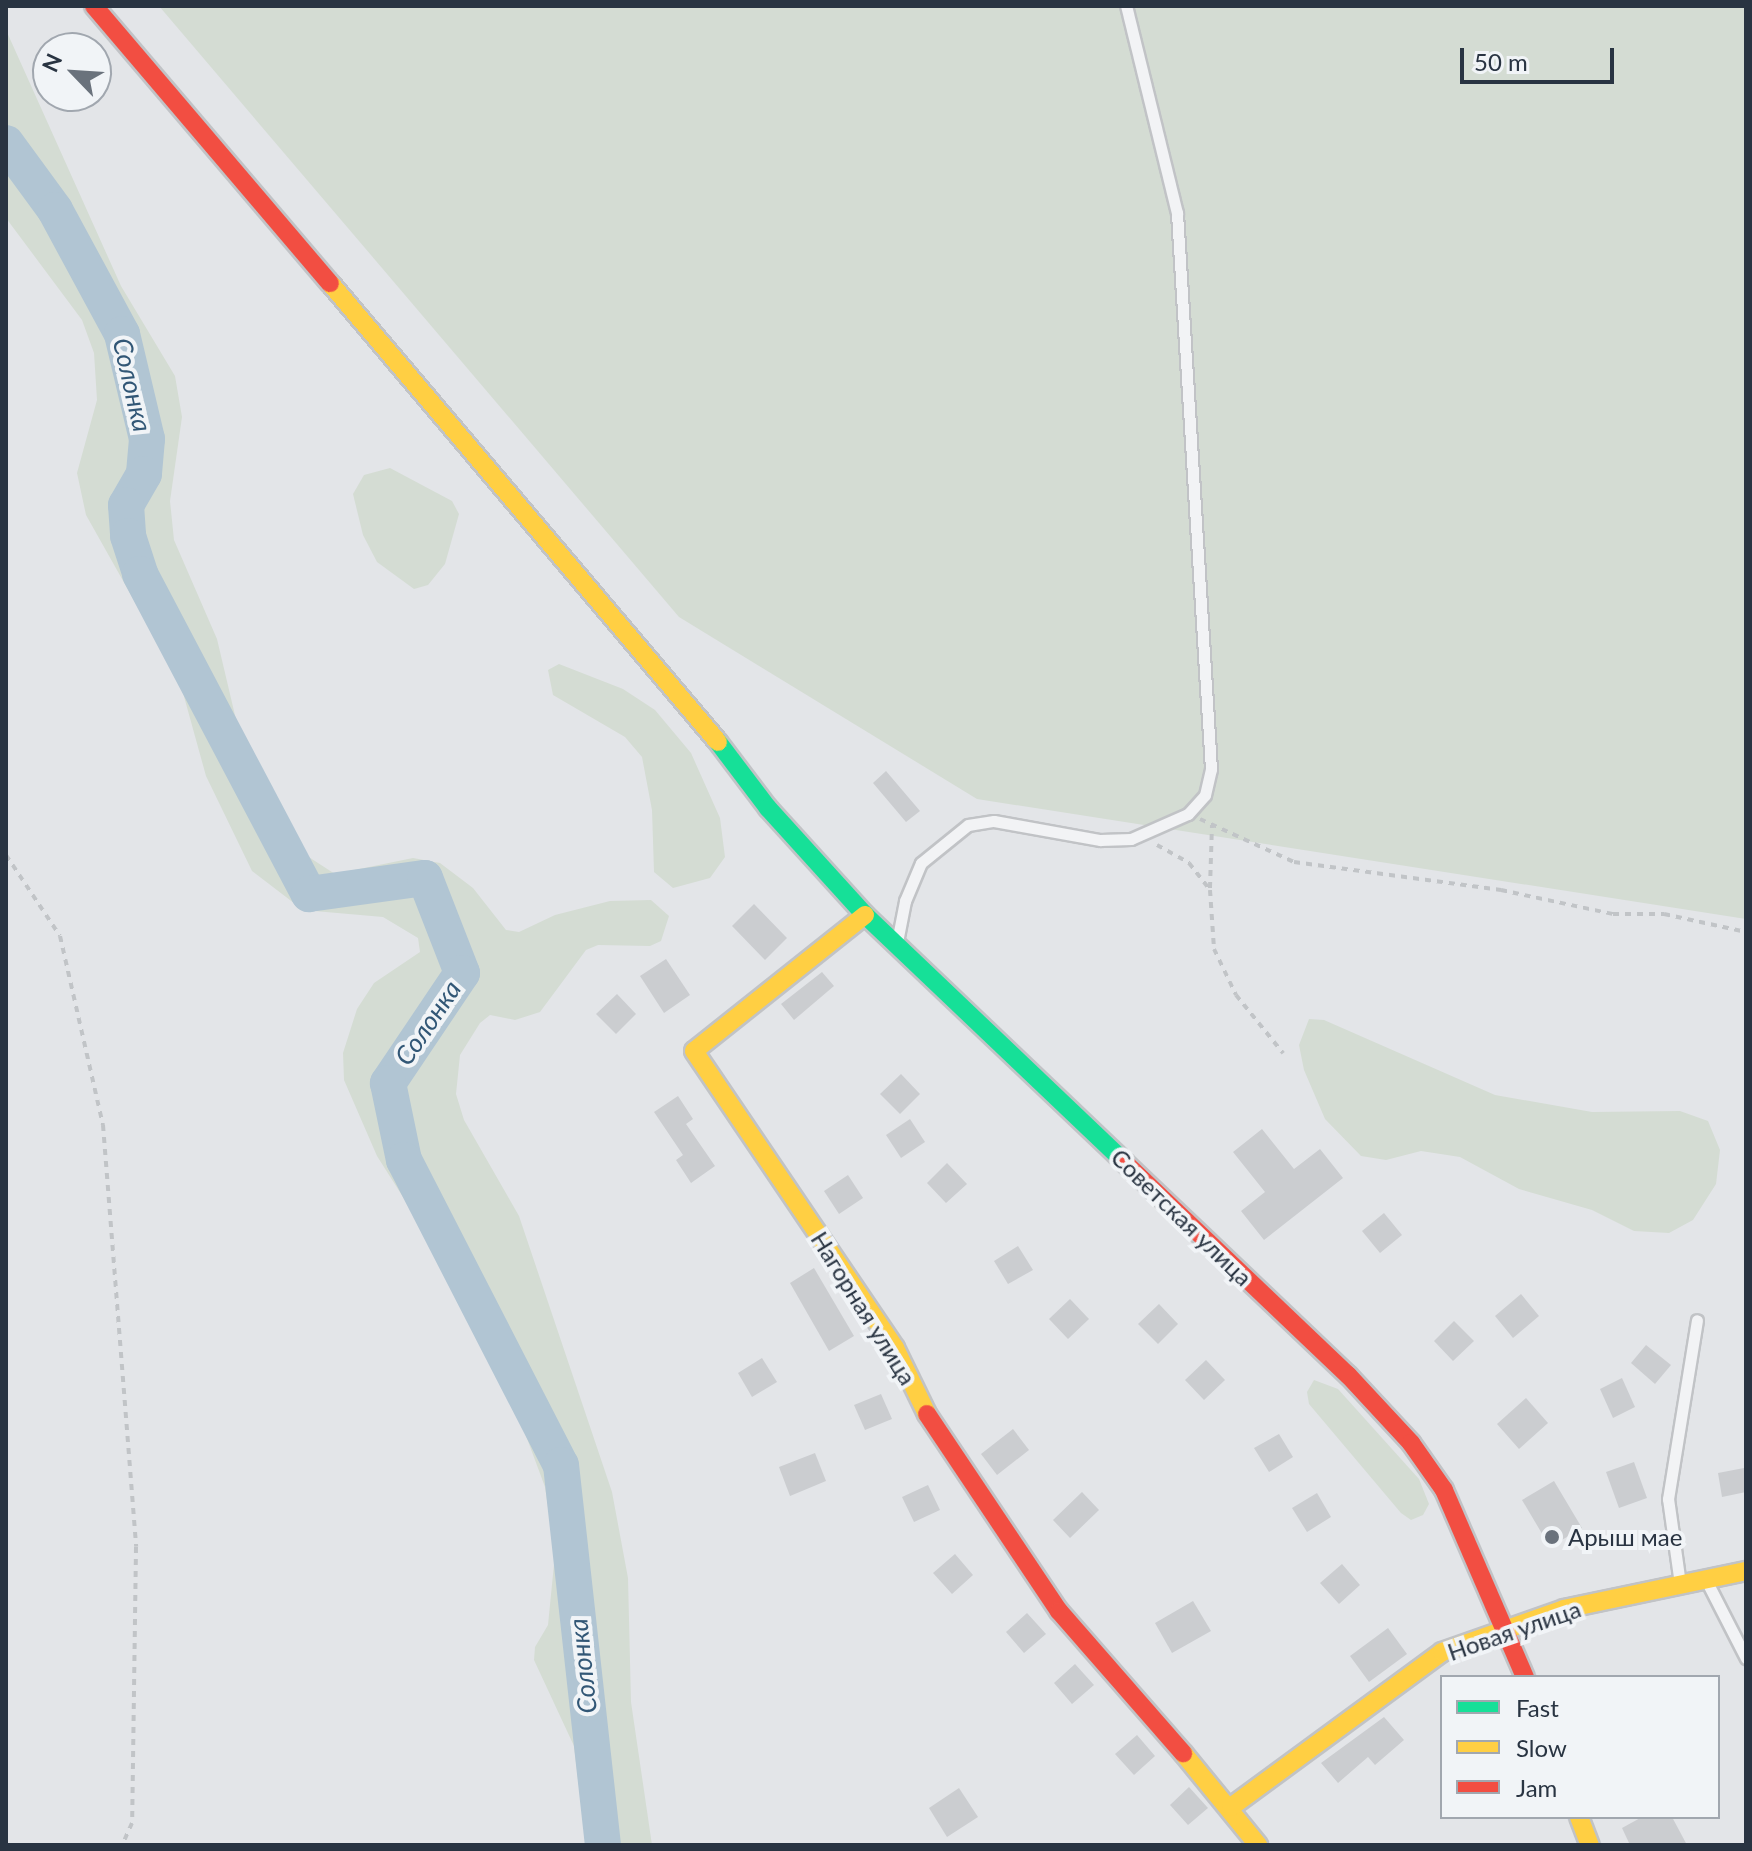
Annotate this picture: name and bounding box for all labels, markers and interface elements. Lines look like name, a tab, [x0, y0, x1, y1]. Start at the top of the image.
north arrow	[32, 32, 112, 112]
scale bar	[1464, 32, 1618, 82]
text: 50 m	[1474, 47, 1528, 76]
text: N	[36, 49, 67, 76]
water label: Солонка	[106, 335, 158, 435]
water label: Солонка	[388, 975, 468, 1071]
street label: Советская улица	[1106, 1142, 1258, 1292]
street label: Нагорная улица	[805, 1226, 923, 1390]
place label: Арыш мае	[1568, 1523, 1682, 1551]
marker: Арыш мае	[1543, 1528, 1561, 1546]
street label: Новая улица	[1444, 1594, 1584, 1666]
water label: Солонка	[563, 1617, 603, 1715]
legend	[1440, 1675, 1720, 1819]
text: Fast	[1516, 1693, 1559, 1722]
text: Slow	[1516, 1733, 1567, 1762]
text: Jam	[1516, 1773, 1557, 1802]

